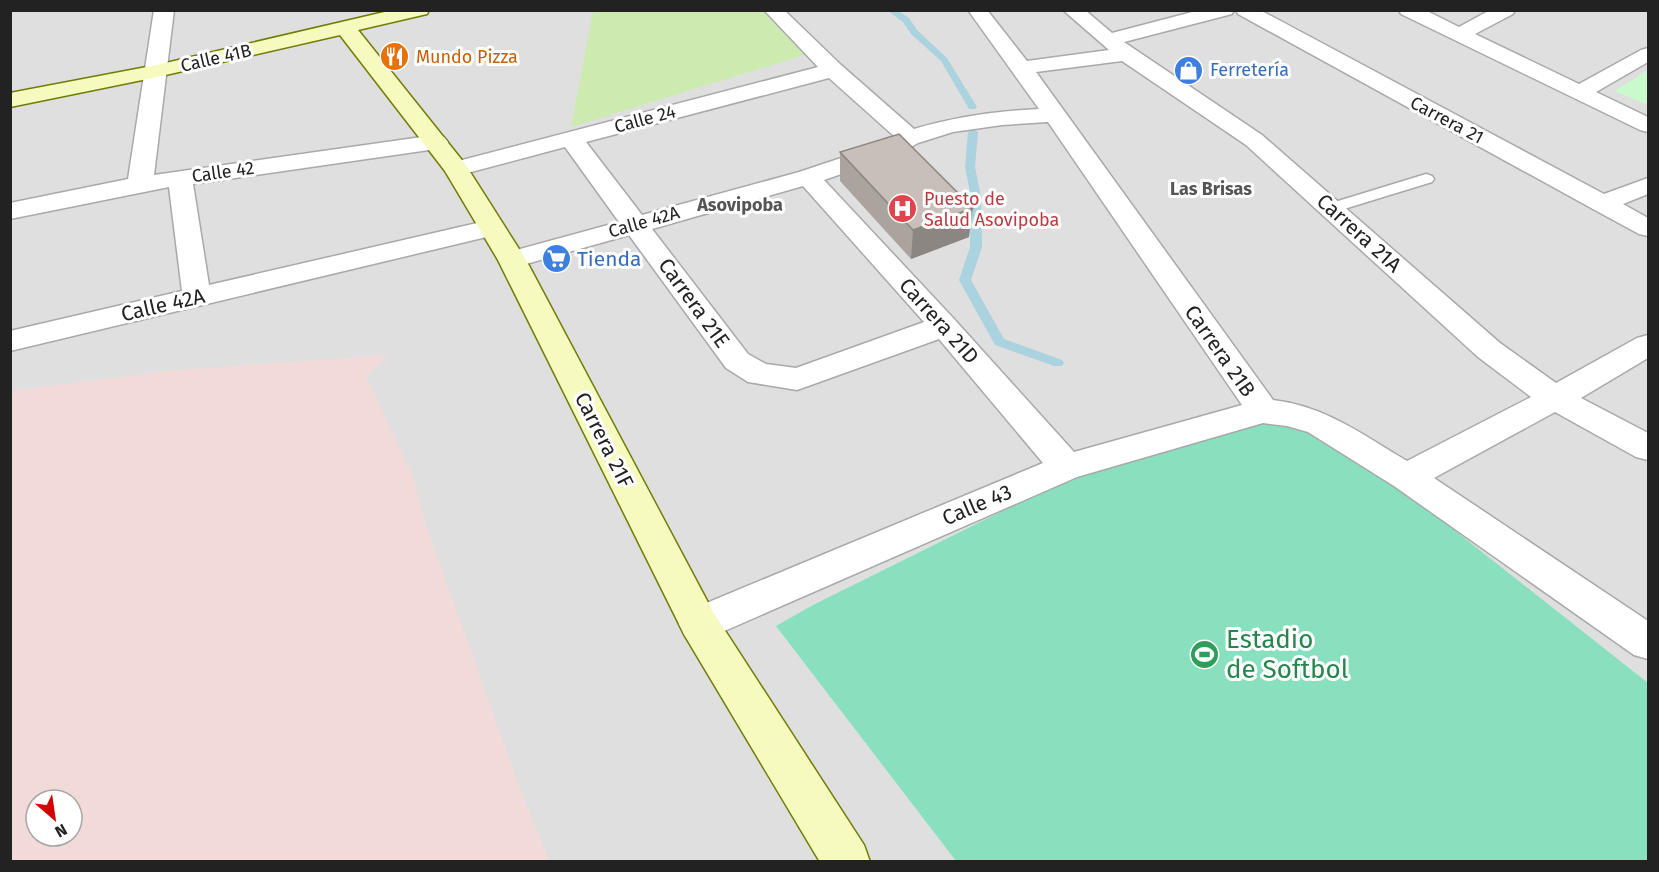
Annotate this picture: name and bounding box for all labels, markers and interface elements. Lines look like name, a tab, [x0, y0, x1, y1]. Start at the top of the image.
street label: Calle 41B	[179, 39, 254, 77]
restaurant icon: Mundo Pizza	[379, 41, 411, 73]
place label: Mundo Pizza	[416, 46, 518, 68]
shop icon: Ferretería	[1173, 54, 1205, 86]
place label: Ferretería	[1210, 59, 1289, 81]
street label: Carrera 21	[1407, 92, 1487, 148]
street label: Calle 24	[612, 100, 678, 138]
street label: Calle 42	[190, 157, 256, 187]
district label: Las Brisas	[1170, 178, 1252, 200]
place label: Puesto de Salud Asovipoba	[924, 188, 1059, 231]
street label: Carrera 21A	[1311, 188, 1407, 278]
hospital icon: Puesto de Salud Asovipoba	[887, 193, 919, 225]
district label: Asovipoba	[696, 194, 783, 216]
street label: Calle 42A	[606, 201, 683, 243]
supermarket icon: Tienda	[540, 243, 572, 275]
place label: Tienda	[577, 246, 642, 272]
street label: Carrera 21E	[653, 253, 735, 353]
street label: Carrera 21D	[894, 273, 984, 369]
street label: Calle 42A	[119, 283, 207, 327]
street label: Carrera 21B	[1179, 300, 1261, 402]
street label: Carrera 21F	[569, 388, 639, 492]
street label: Calle 43	[938, 479, 1016, 531]
place label: Estadio de Softbol	[1226, 624, 1349, 685]
sports icon: Estadio de Softbol	[1189, 638, 1221, 670]
north arrow	[24, 788, 84, 848]
text: N	[52, 820, 70, 842]

